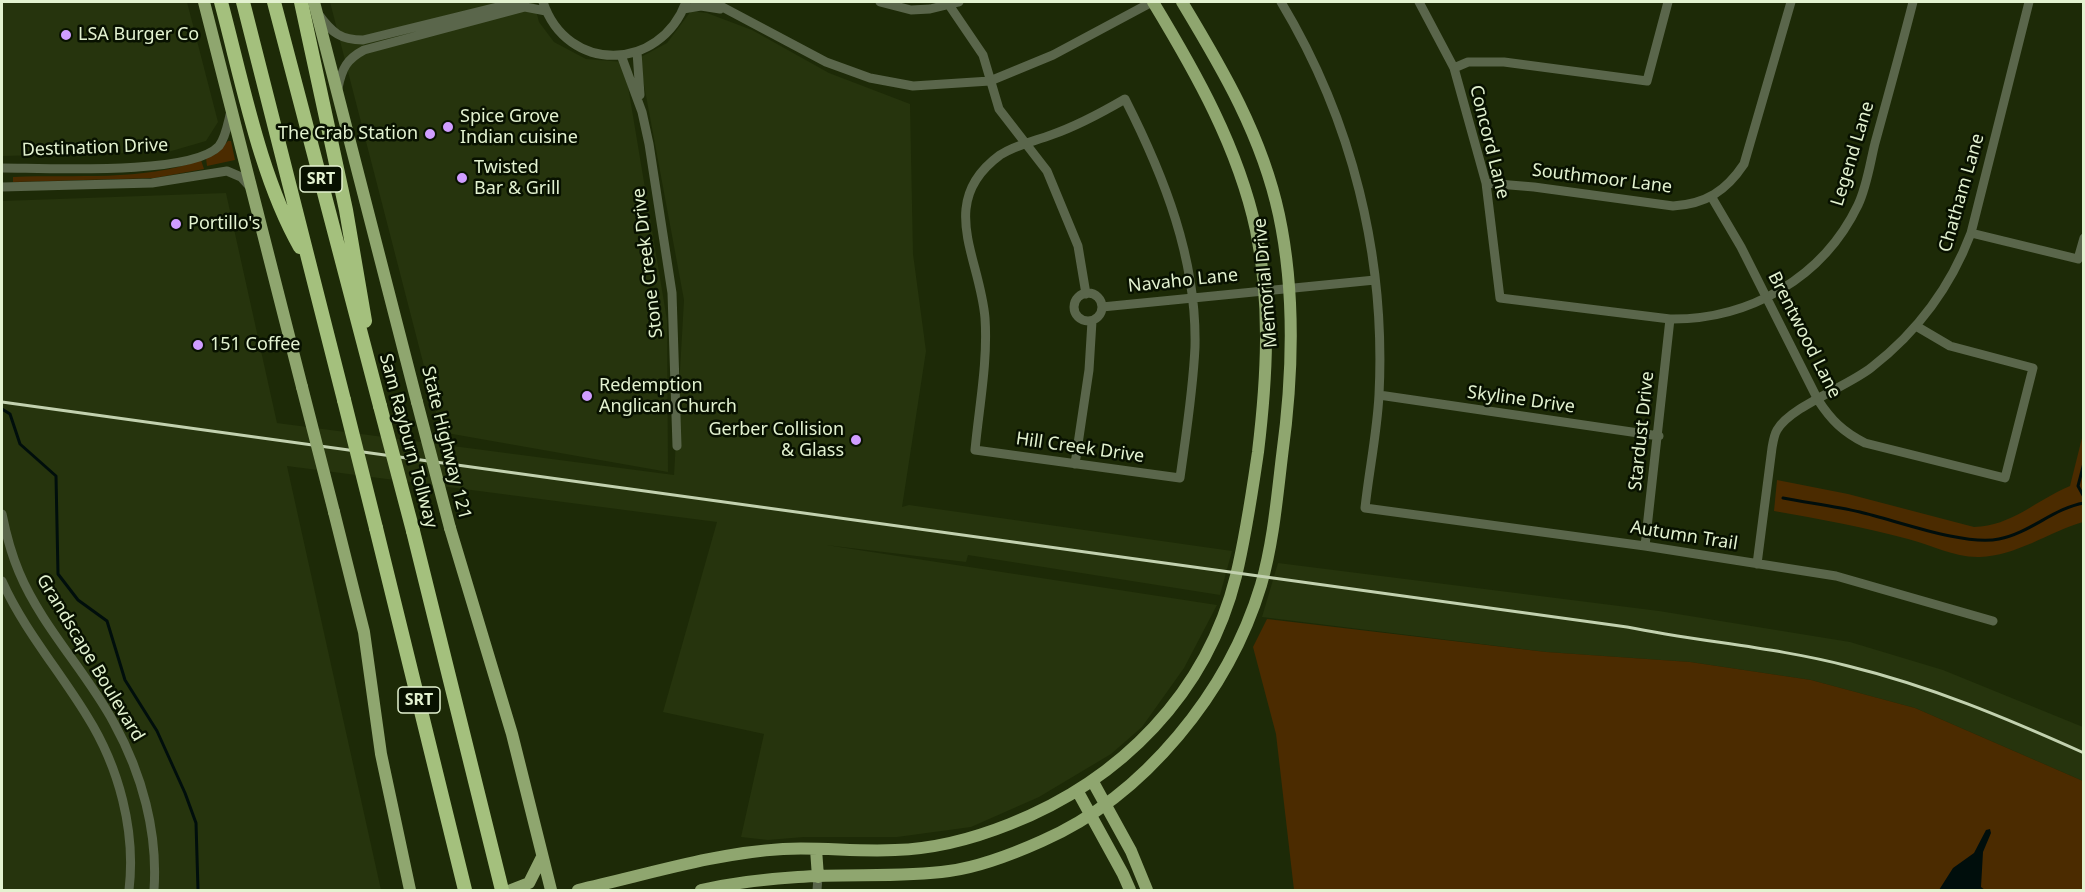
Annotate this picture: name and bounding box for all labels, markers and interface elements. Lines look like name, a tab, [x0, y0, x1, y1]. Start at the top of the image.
place label: LSA Burger Co	[78, 24, 199, 46]
marker: LSA Burger Co	[59, 28, 73, 42]
street label: Concord Lane	[1464, 83, 1514, 201]
street label: Legend Lane	[1827, 99, 1879, 209]
place label: Spice Grove Indian cuisine	[460, 106, 578, 148]
marker: Spice Grove Indian cuisine	[441, 120, 455, 134]
place label: The Crab Station	[278, 123, 418, 145]
marker: The Crab Station	[423, 127, 437, 141]
street label: Chatham Lane	[1935, 131, 1989, 255]
street label: Destination Drive	[21, 135, 169, 161]
place label: Twisted Bar & Grill	[474, 157, 560, 200]
street label: Southmoor Lane	[1531, 160, 1673, 198]
road number: SRT	[300, 166, 342, 192]
marker: Twisted Bar & Grill	[455, 171, 469, 185]
street label: Stone Creek Drive	[628, 187, 668, 339]
place label: Portillo's	[188, 213, 260, 235]
marker: Portillo's	[169, 217, 183, 231]
street label: Memorial Drive	[1250, 217, 1282, 349]
street label: Navaho Lane	[1127, 264, 1239, 298]
street label: Brentwood Lane	[1763, 268, 1845, 402]
place label: 151 Coffee	[210, 334, 301, 356]
marker: 151 Coffee	[191, 338, 205, 352]
street label: Sam Rayburn Tollway	[374, 351, 442, 531]
street label: State Highway 121	[417, 364, 475, 522]
street label: Stardust Drive	[1625, 370, 1659, 492]
place label: Redemption Anglican Church	[599, 375, 737, 418]
street label: Skyline Drive	[1466, 382, 1576, 418]
marker: Redemption Anglican Church	[580, 389, 594, 403]
place label: Gerber Collision & Glass	[708, 419, 844, 462]
street label: Hill Creek Drive	[1014, 428, 1146, 468]
marker: Gerber Collision & Glass	[849, 433, 863, 447]
street label: Autumn Trail	[1629, 517, 1739, 555]
street label: Grandscape Boulevard	[31, 570, 149, 746]
road number: SRT	[398, 687, 440, 713]

